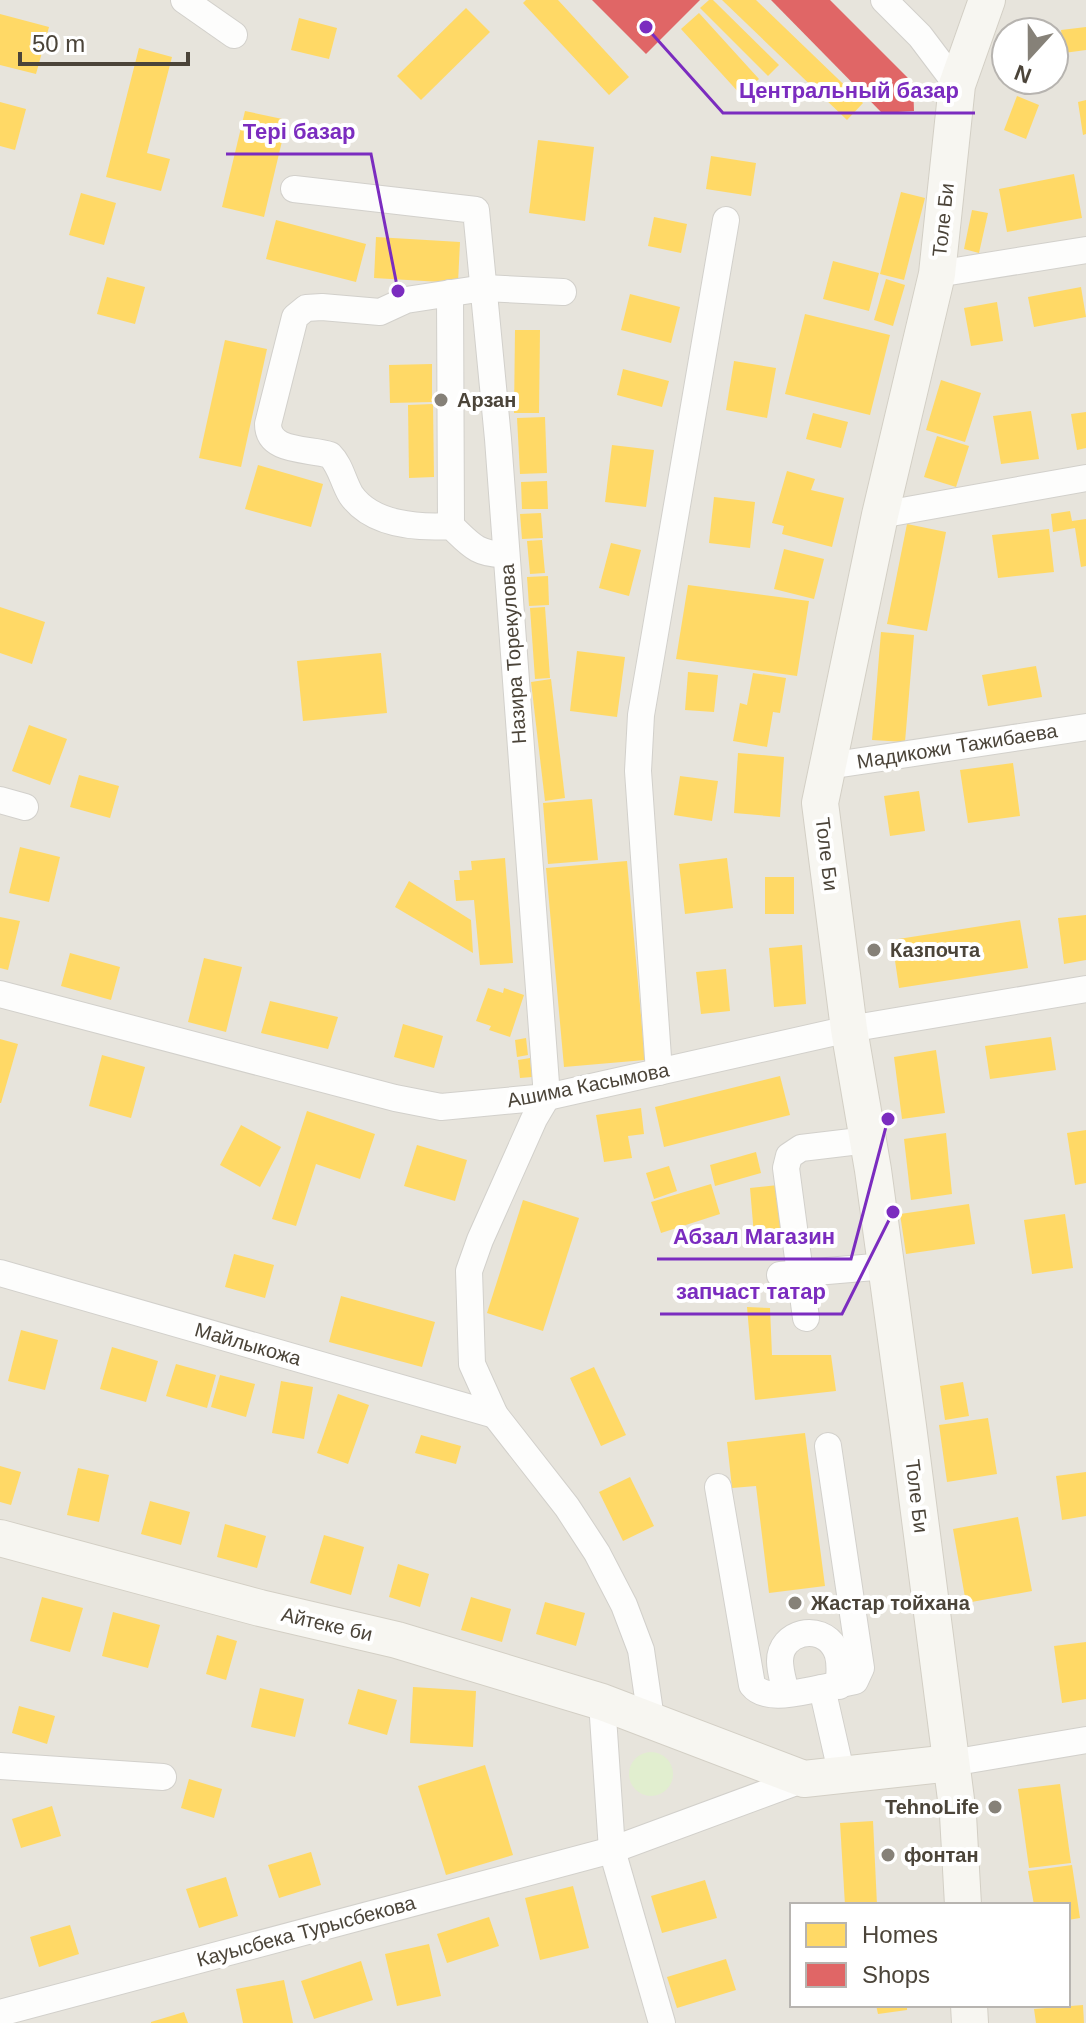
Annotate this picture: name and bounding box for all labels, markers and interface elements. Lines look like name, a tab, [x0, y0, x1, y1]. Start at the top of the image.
scale bar	[20, 16, 188, 66]
north arrow	[990, 16, 1070, 96]
text: 50 m	[32, 30, 85, 57]
text: N	[1011, 60, 1035, 89]
callout: Центральный базар	[723, 67, 975, 113]
text: Центральный базар	[739, 78, 959, 103]
callout: Тері базар	[226, 108, 371, 154]
text: Тері базар	[243, 119, 355, 144]
street label: Толе Би	[928, 182, 958, 258]
place label: Арзан	[457, 389, 516, 411]
marker: Арзан	[432, 391, 450, 409]
street label: Назира Торекулова	[496, 562, 530, 745]
street label: Мадикожи Тажибаева	[855, 719, 1060, 773]
street label: Толе Би	[812, 816, 842, 892]
place label: Казпочта	[890, 939, 981, 961]
marker: Казпочта	[865, 941, 883, 959]
street label: Ашима Касымова	[505, 1058, 672, 1111]
callout: Абзал Магазин	[657, 1213, 851, 1259]
text: Абзал Магазин	[673, 1224, 835, 1249]
callout: запчаст татар	[660, 1268, 842, 1314]
text: запчаст татар	[676, 1279, 826, 1304]
street label: Майлыкожа	[192, 1318, 305, 1370]
street label: Толе Би	[902, 1458, 932, 1534]
place label: Жастар тойхана	[810, 1592, 971, 1614]
marker: Жастар тойхана	[786, 1594, 804, 1612]
street label: Айтеке би	[279, 1603, 375, 1645]
place label: TehnoLife	[885, 1796, 979, 1818]
marker: TehnoLife	[986, 1798, 1004, 1816]
place label: фонтан	[904, 1844, 979, 1866]
marker: фонтан	[879, 1846, 897, 1864]
street label: Кауысбека Турысбекова	[194, 1891, 419, 1971]
legend	[790, 1903, 1070, 2007]
text: Homes	[862, 1921, 938, 1948]
text: Shops	[862, 1961, 930, 1988]

